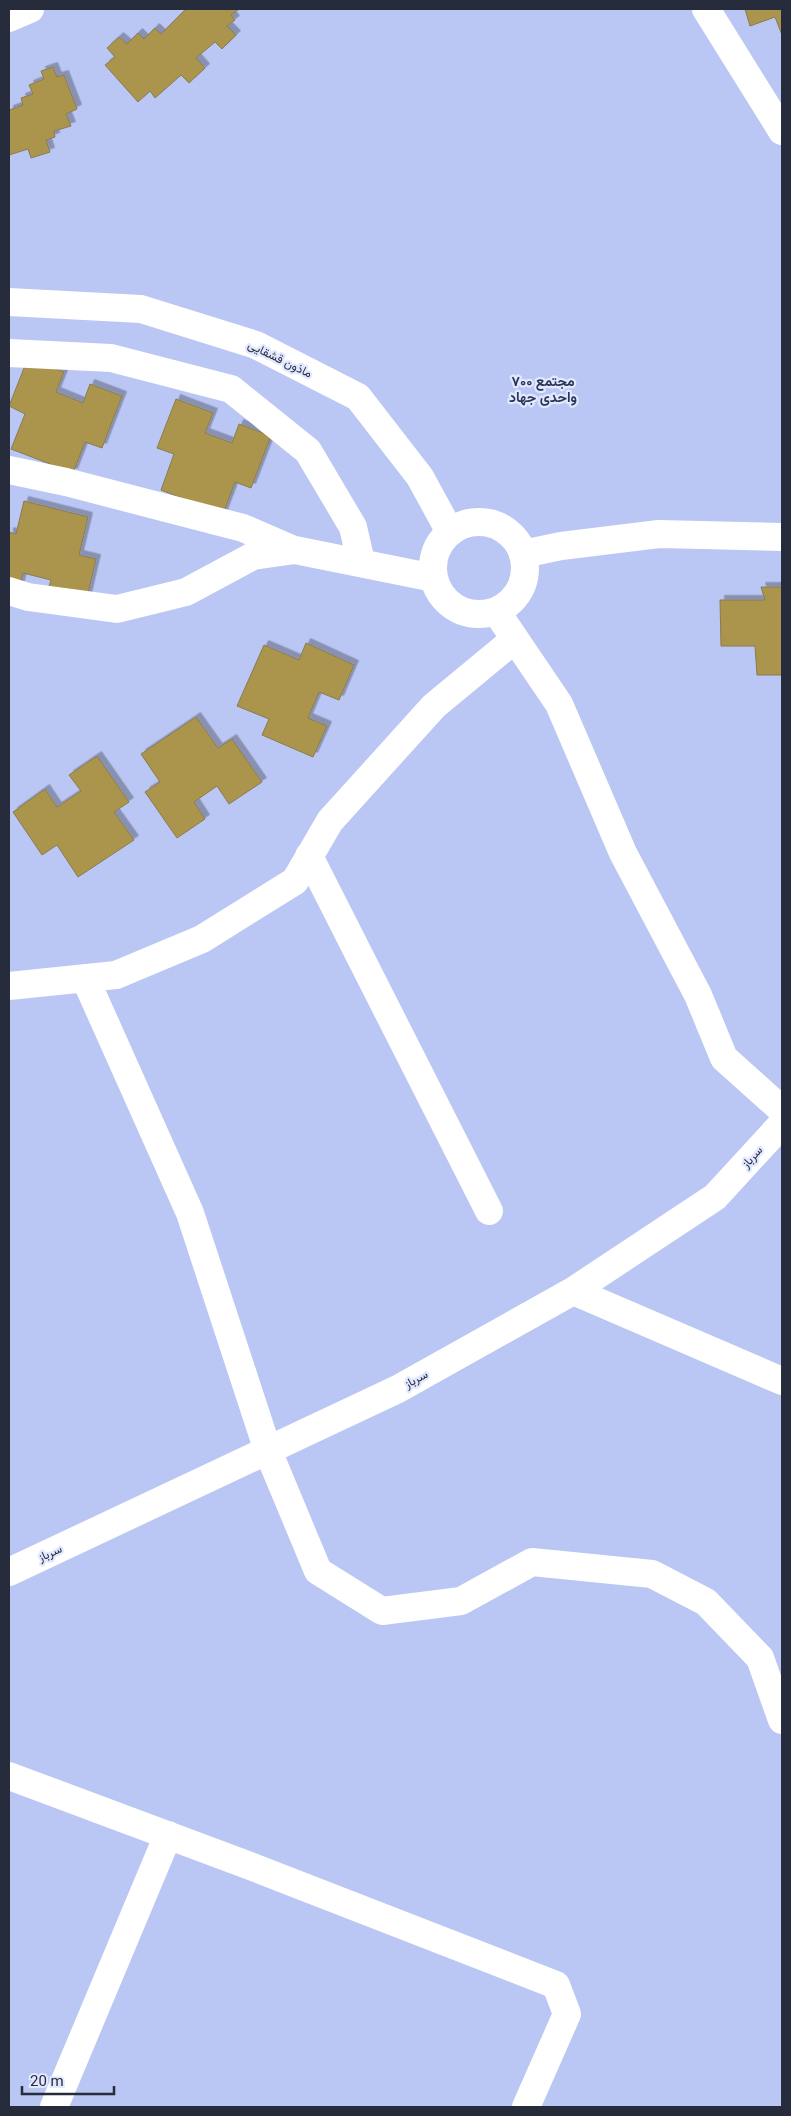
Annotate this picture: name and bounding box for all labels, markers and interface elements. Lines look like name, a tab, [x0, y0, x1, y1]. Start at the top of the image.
street label: ماذون قشقایی	[245, 337, 314, 381]
district label: مجتمع ۷۰۰ واحدی جهاد	[509, 373, 577, 406]
street label: سرباز	[738, 1143, 766, 1172]
street label: سرباز	[401, 1367, 431, 1392]
street label: سرباز	[35, 1541, 65, 1566]
scale bar	[22, 2064, 115, 2096]
text: 20 m	[30, 2072, 64, 2090]

